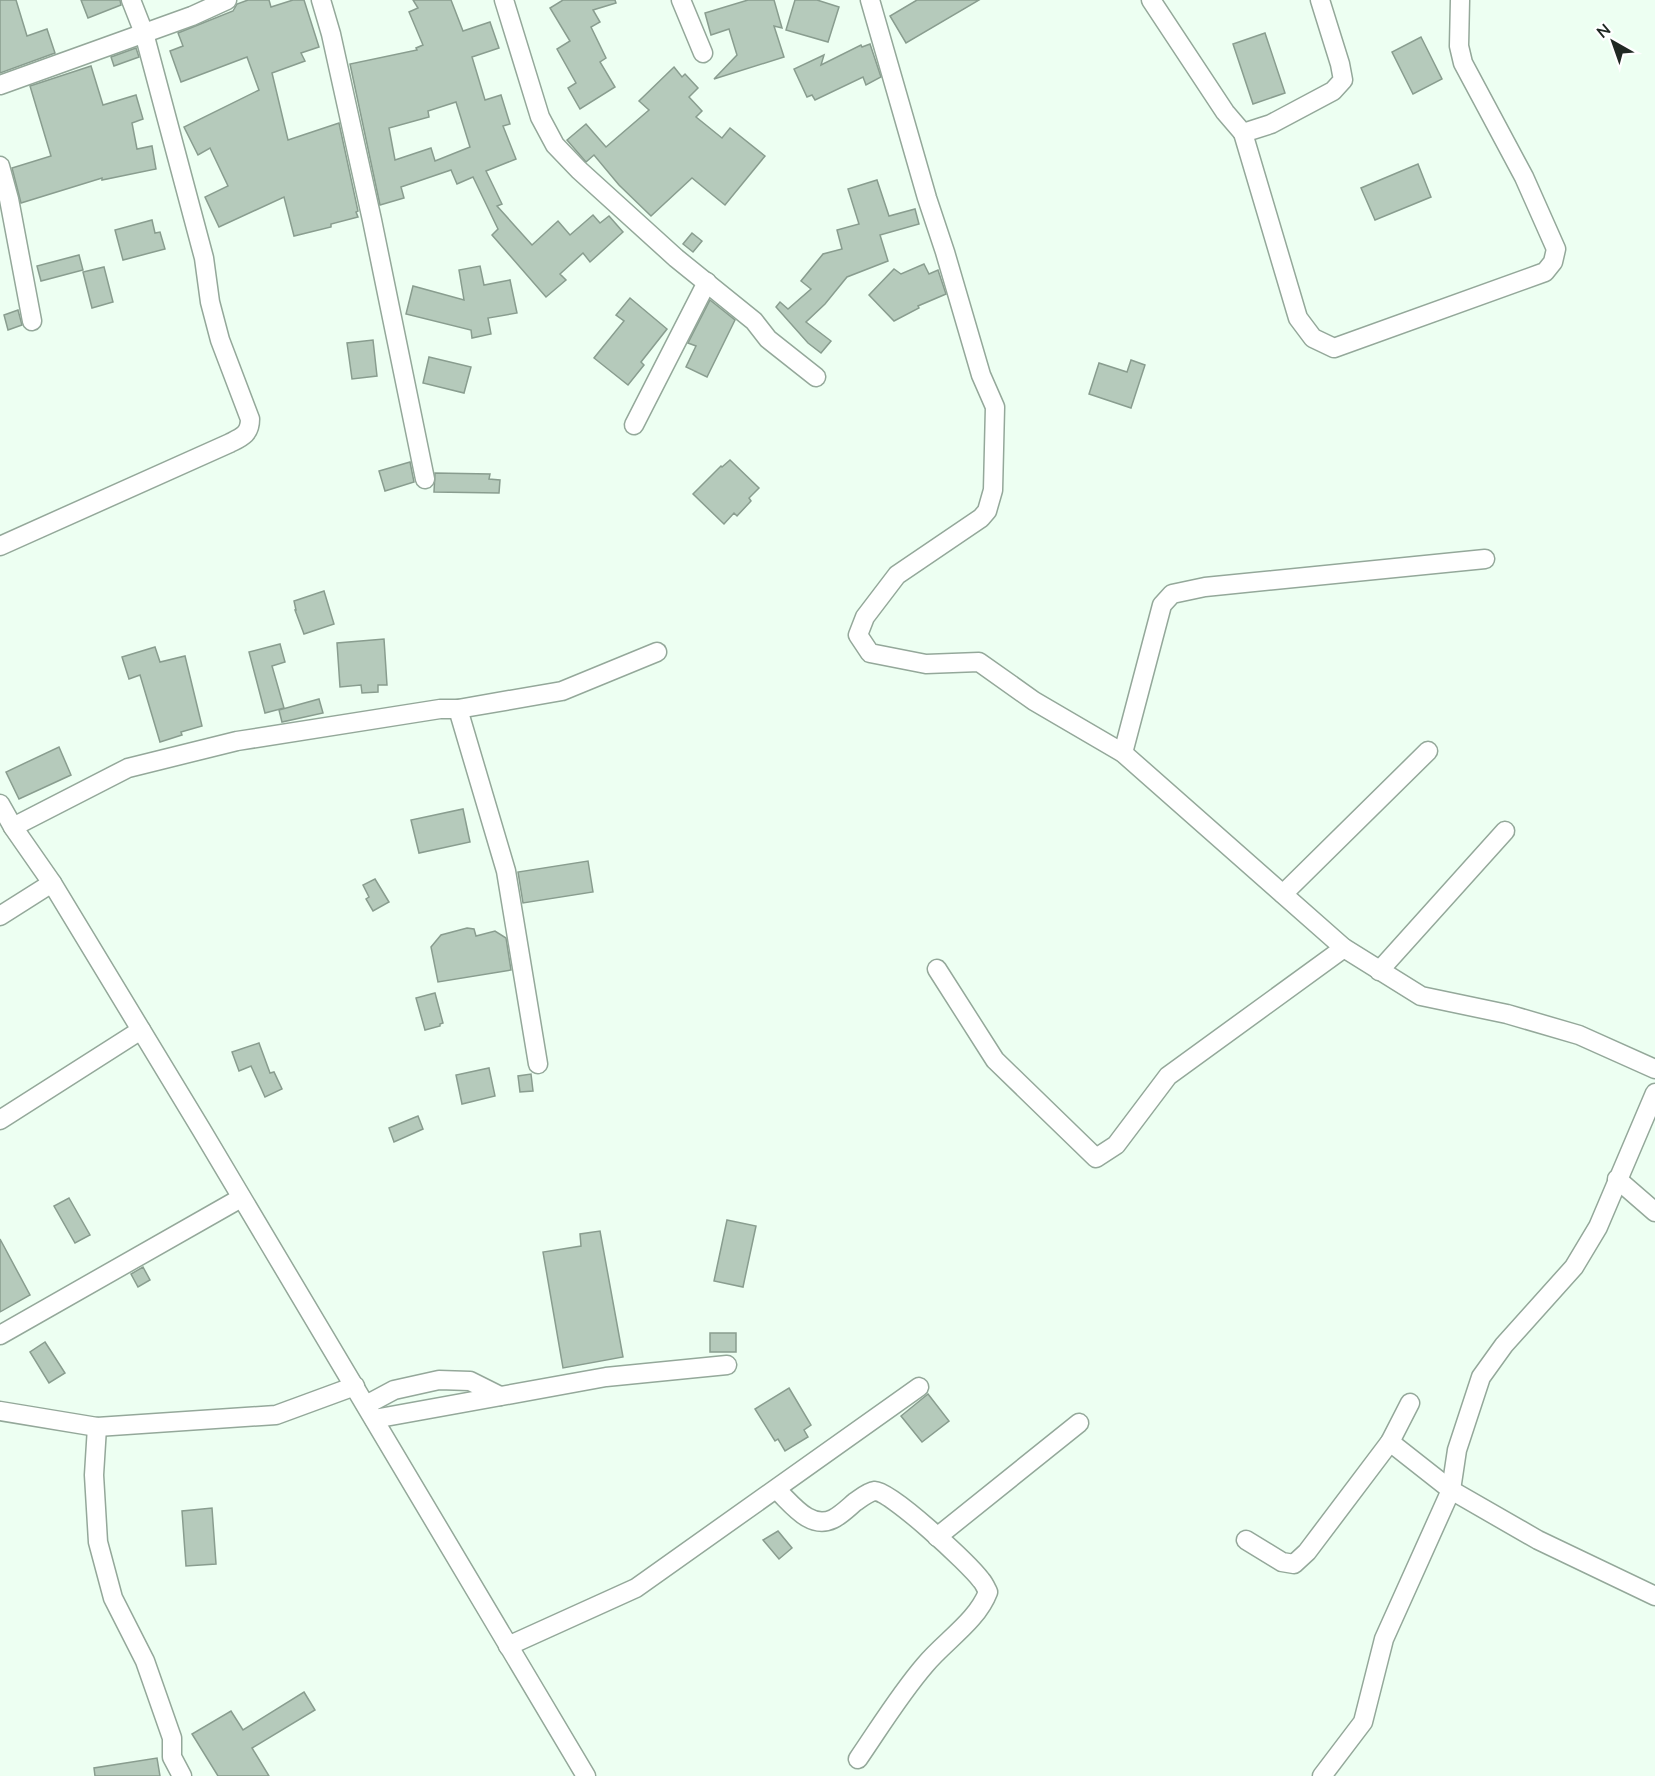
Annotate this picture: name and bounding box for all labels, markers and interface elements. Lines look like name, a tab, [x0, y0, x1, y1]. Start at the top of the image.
north arrow	[1583, 12, 1643, 72]
text: N	[1592, 19, 1614, 42]

